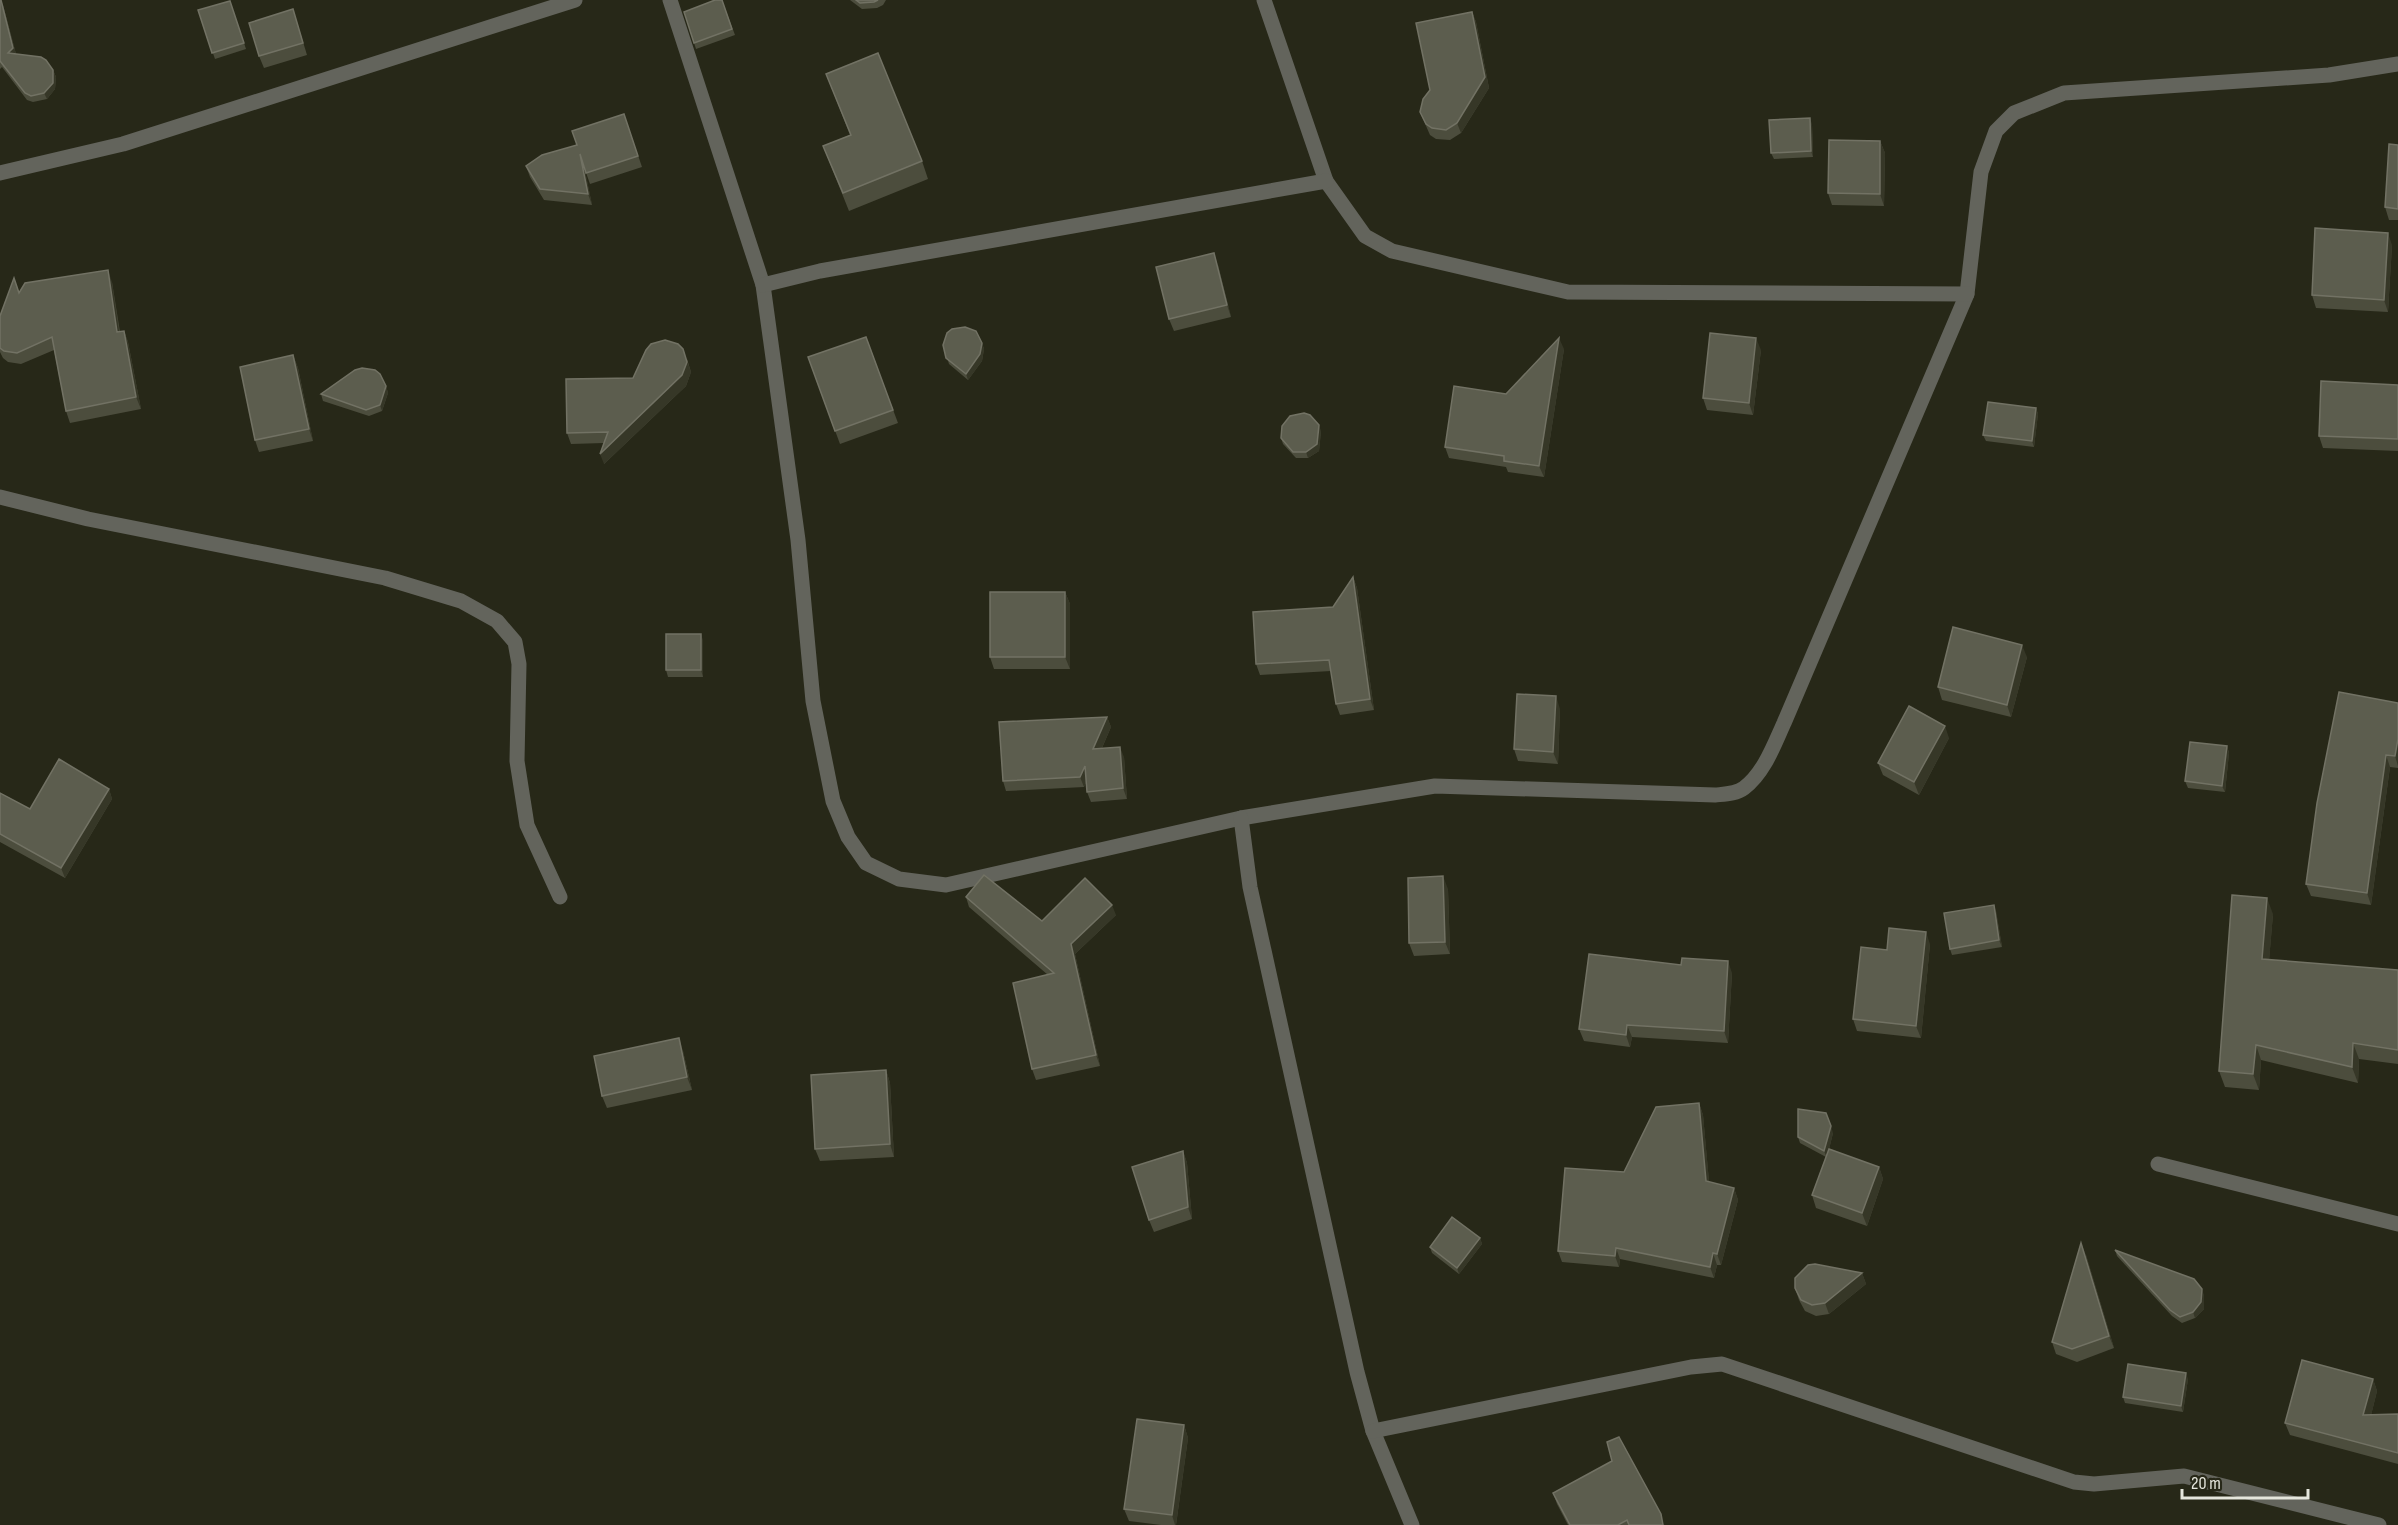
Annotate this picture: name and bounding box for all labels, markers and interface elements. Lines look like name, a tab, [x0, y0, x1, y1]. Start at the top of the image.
scale bar	[2182, 1462, 2308, 1500]
text: 20 m	[2191, 1473, 2221, 1494]

